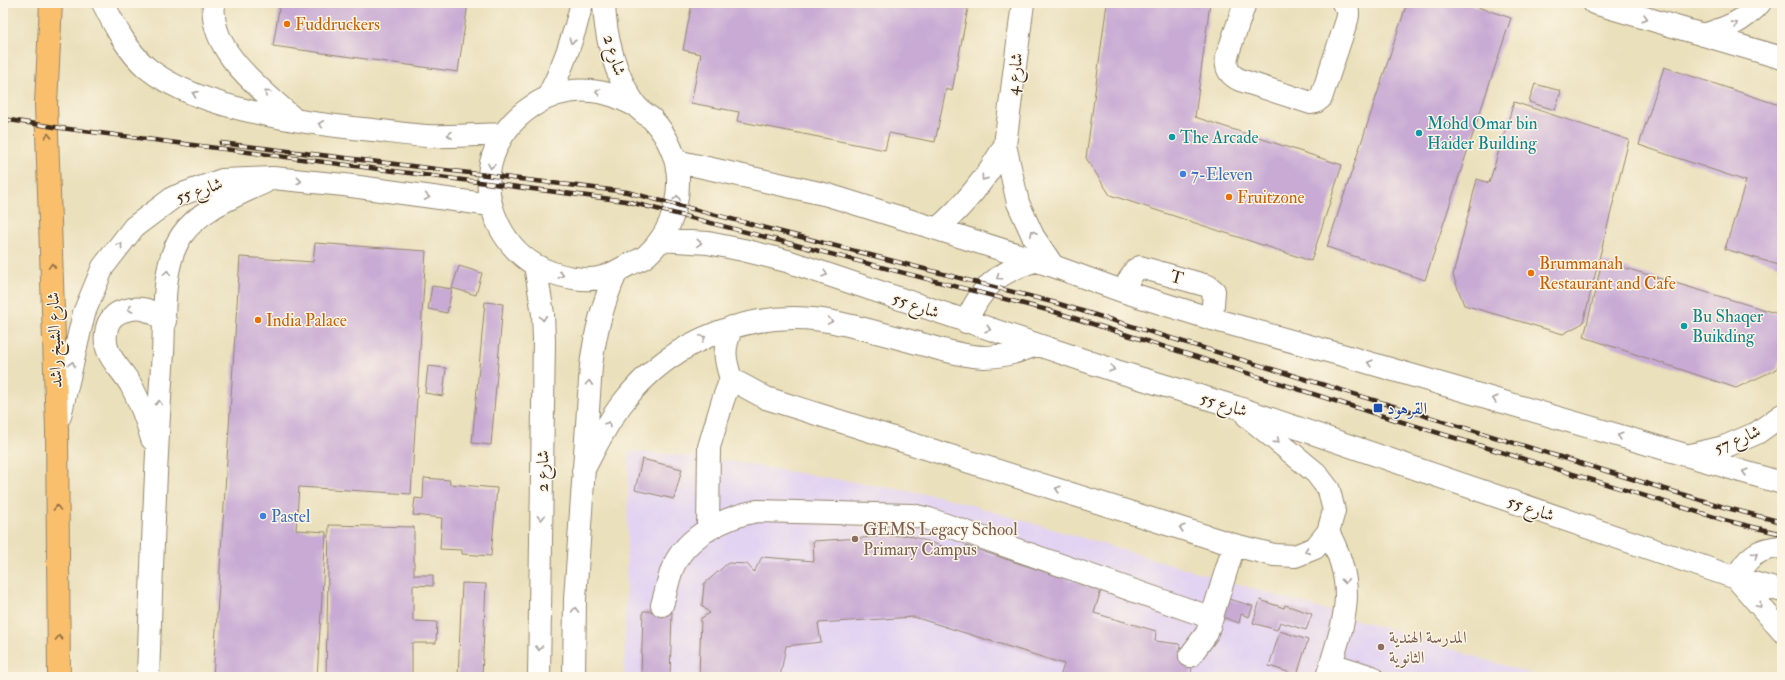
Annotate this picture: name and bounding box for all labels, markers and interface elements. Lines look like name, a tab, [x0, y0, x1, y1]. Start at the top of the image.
one-way arrow	[1641, 13, 1648, 22]
place label: Fuddruckers	[295, 14, 380, 35]
marker: Fuddruckers	[282, 19, 292, 29]
one-way arrow	[1731, 21, 1738, 29]
street label: شارع 2	[596, 32, 631, 79]
one-way arrow	[568, 37, 577, 44]
street label: شارع 4	[1001, 52, 1030, 97]
one-way arrow	[595, 88, 601, 97]
one-way arrow	[191, 90, 198, 98]
one-way arrow	[264, 91, 271, 98]
place label: Mohd Omar bin Haider Building	[1427, 113, 1538, 154]
one-way arrow	[318, 120, 324, 129]
place label: The Arcade	[1180, 127, 1259, 148]
marker: Mohd Omar bin Haider Building	[1414, 128, 1424, 138]
one-way arrow	[447, 131, 453, 140]
marker: The Arcade	[1167, 132, 1177, 142]
one-way arrow	[43, 133, 52, 139]
one-way arrow	[487, 163, 496, 169]
place label: 7-Eleven	[1191, 164, 1253, 185]
marker: 7-Eleven	[1178, 169, 1188, 179]
street label: شارع 55	[173, 173, 226, 211]
one-way arrow	[981, 174, 989, 181]
one-way arrow	[295, 176, 302, 185]
place label: Fruitzone	[1237, 187, 1305, 208]
one-way arrow	[424, 192, 431, 201]
marker: Fruitzone	[1224, 192, 1234, 202]
one-way arrow	[672, 195, 681, 201]
one-way arrow	[1030, 230, 1037, 238]
one-way arrow	[696, 238, 702, 247]
one-way arrow	[115, 242, 122, 249]
place label: Brummanah Restaurant and Cafe	[1539, 253, 1676, 294]
one-way arrow	[47, 263, 56, 269]
street label: T	[1168, 266, 1186, 289]
marker: Brummanah Restaurant and Cafe	[1526, 268, 1536, 278]
one-way arrow	[822, 269, 829, 278]
one-way arrow	[163, 270, 172, 277]
one-way arrow	[558, 271, 564, 279]
one-way arrow	[996, 272, 1003, 279]
street label: شارع 55	[889, 288, 942, 326]
street label: شارع الشيخ راشد	[42, 291, 72, 388]
one-way arrow	[127, 305, 133, 313]
place label: Bu Shaqer Buikding	[1692, 306, 1764, 347]
place label: India Palace	[266, 310, 347, 331]
marker: India Palace	[253, 315, 263, 325]
one-way arrow	[538, 315, 547, 321]
one-way arrow	[827, 316, 833, 325]
marker: Bu Shaqer Buikding	[1679, 321, 1689, 331]
one-way arrow	[984, 324, 991, 333]
one-way arrow	[699, 335, 706, 343]
one-way arrow	[1367, 359, 1374, 368]
one-way arrow	[68, 361, 76, 367]
one-way arrow	[1108, 365, 1115, 373]
one-way arrow	[585, 379, 594, 386]
street label: شارع 55	[1197, 387, 1250, 424]
one-way arrow	[1491, 396, 1498, 404]
place label: القرهود	[1387, 398, 1427, 419]
one-way arrow	[155, 400, 164, 406]
marker: القرهود	[1372, 402, 1384, 414]
street label: شارع 57	[1711, 420, 1765, 461]
one-way arrow	[603, 421, 611, 428]
one-way arrow	[1616, 432, 1623, 441]
one-way arrow	[1272, 437, 1280, 444]
street label: شارع 2	[532, 450, 556, 492]
one-way arrow	[1741, 468, 1748, 477]
one-way arrow	[1054, 485, 1061, 494]
street label: شارع 55	[1504, 491, 1557, 529]
one-way arrow	[53, 505, 61, 511]
place label: Pastel	[271, 506, 311, 527]
marker: Pastel	[258, 511, 268, 521]
one-way arrow	[537, 515, 545, 521]
place label: GEMS Legacy School Primary Campus	[863, 519, 1018, 561]
one-way arrow	[1178, 524, 1185, 533]
marker: GEMS Legacy School Primary Campus	[850, 534, 860, 544]
one-way arrow	[1303, 546, 1311, 554]
one-way arrow	[1750, 553, 1757, 560]
one-way arrow	[1341, 578, 1350, 584]
one-way arrow	[1754, 600, 1761, 607]
one-way arrow	[571, 607, 579, 613]
place label: المدرسة الهندية الثانوية	[1389, 627, 1467, 668]
one-way arrow	[55, 635, 63, 641]
marker: المدرسة الهندية الثانوية	[1376, 642, 1386, 652]
one-way arrow	[535, 645, 543, 651]

